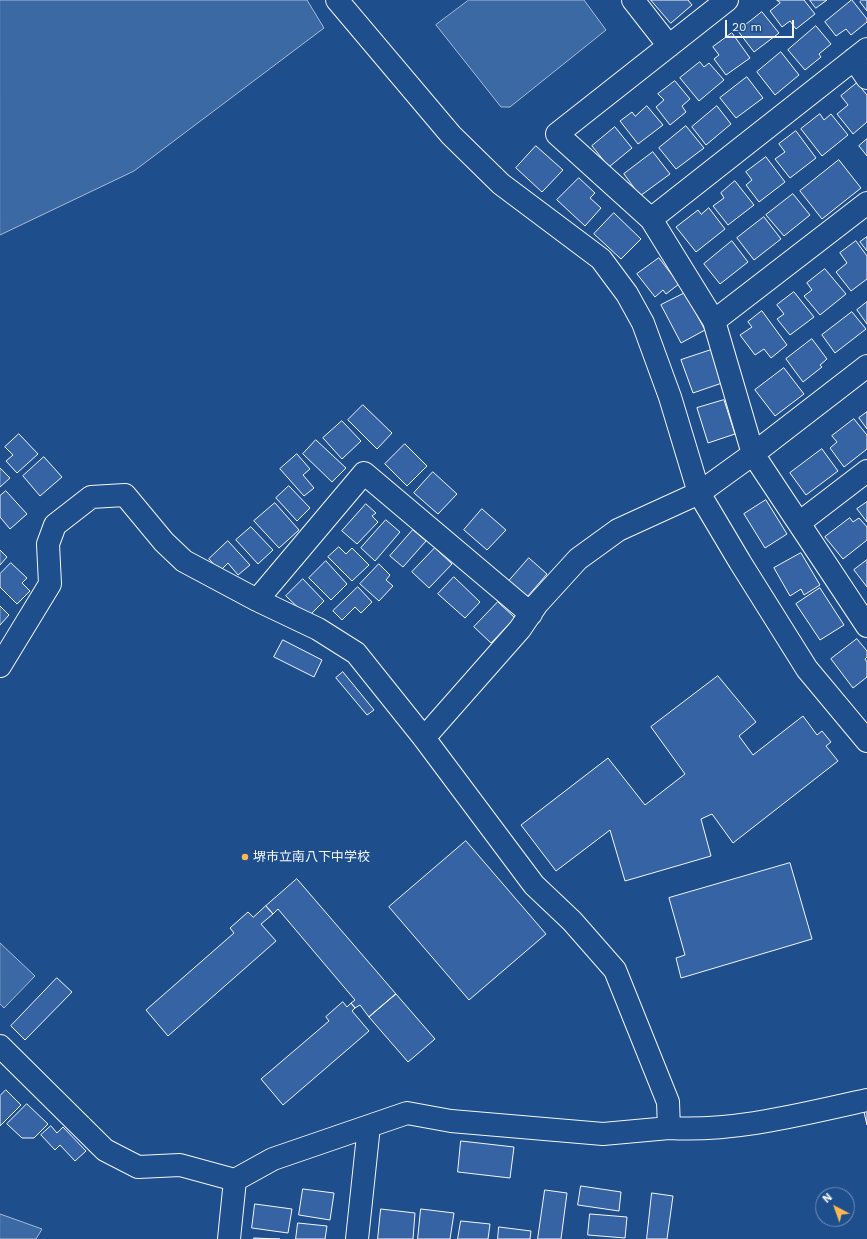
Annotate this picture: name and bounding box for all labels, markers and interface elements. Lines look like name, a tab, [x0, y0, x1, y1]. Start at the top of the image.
scale bar	[727, 12, 796, 38]
text: 20 m	[732, 20, 762, 34]
place label: 堺市立南八下中学校	[253, 849, 370, 865]
marker: 堺市立南八下中学校	[240, 852, 250, 862]
north arrow	[815, 1187, 855, 1227]
text: N	[820, 1191, 835, 1206]

